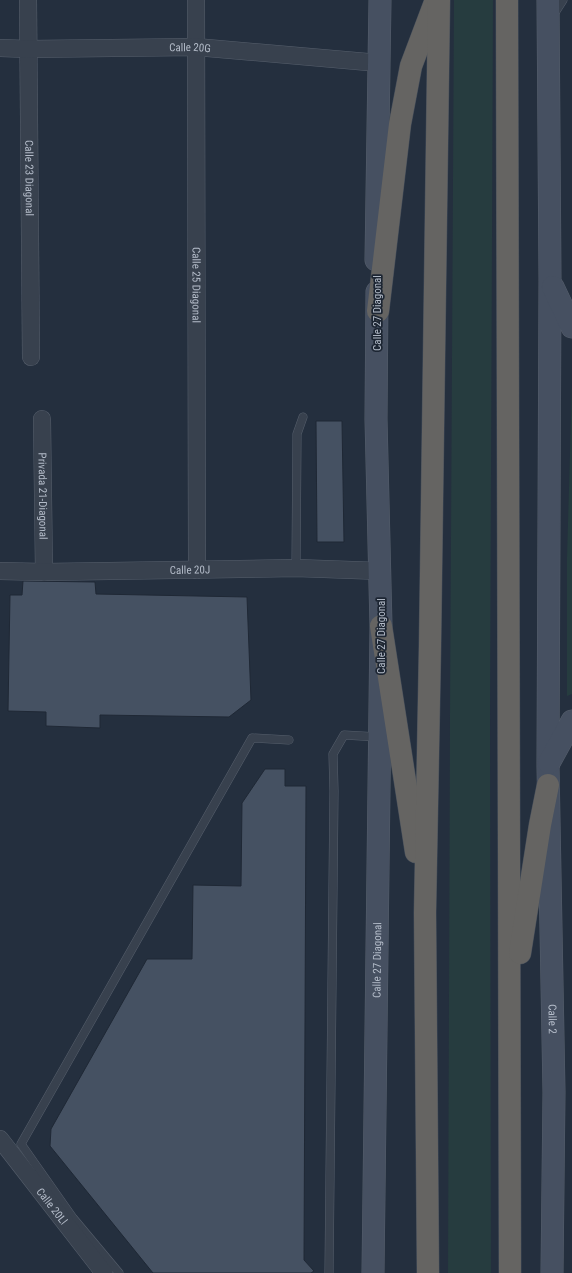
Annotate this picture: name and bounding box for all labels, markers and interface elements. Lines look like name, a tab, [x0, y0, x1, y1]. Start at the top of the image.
street label: Calle 20G	[169, 41, 211, 55]
street label: Calle 23 Diagonal	[22, 140, 36, 216]
street label: Calle 25 Diagonal	[189, 247, 203, 323]
street label: Calle 27 Diagonal	[371, 275, 384, 351]
street label: Privada 21-Diagonal	[35, 452, 50, 540]
street label: Calle 20J	[170, 563, 210, 577]
street label: Calle 27 Diagonal	[375, 598, 388, 674]
street label: Calle 27 Diagonal	[370, 922, 384, 998]
street label: Calle 2	[545, 1004, 559, 1034]
street label: Calle 20Ll	[33, 1186, 70, 1227]

